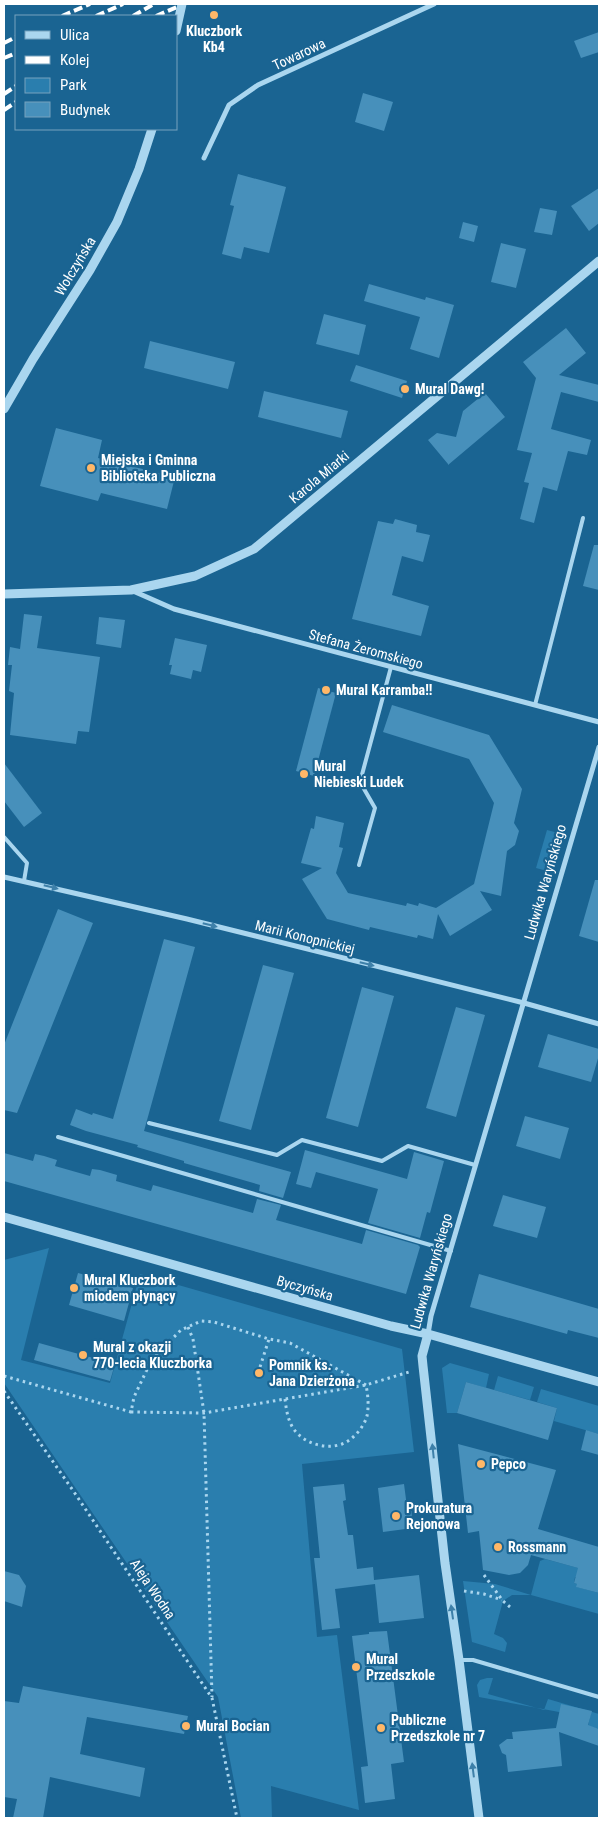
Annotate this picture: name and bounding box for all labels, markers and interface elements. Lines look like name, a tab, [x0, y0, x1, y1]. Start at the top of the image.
marker: Kluczbork Kb4	[208, 9, 220, 21]
legend	[15, 15, 178, 130]
place label: Kluczbork Kb4	[186, 23, 242, 55]
text: Ulica	[60, 26, 89, 44]
street label: Towarowa	[270, 35, 328, 73]
text: Kolej	[60, 51, 89, 69]
text: Park	[60, 76, 87, 94]
text: Budynek	[60, 101, 110, 119]
street label: Wołczyńska	[51, 234, 99, 298]
place label: Mural Dawg!	[415, 381, 484, 397]
marker: Mural Dawg!	[399, 383, 411, 395]
street label: Karola Miarki	[286, 447, 352, 507]
place label: Miejska i Gminna Biblioteka Publiczna	[101, 452, 216, 484]
marker: Miejska i Gminna Biblioteka Publiczna	[85, 462, 97, 474]
street label: Stefana Żeromskiego	[307, 626, 425, 672]
place label: Mural Karramba!!	[336, 682, 433, 698]
marker: Mural Karramba!!	[320, 684, 332, 696]
place label: Mural Niebieski Ludek	[314, 758, 404, 790]
marker: Mural Niebieski Ludek	[298, 768, 310, 780]
street label: Ludwika Waryńskiego	[521, 823, 569, 941]
one-way arrow	[44, 883, 59, 891]
street label: Marii Konopnickiej	[254, 917, 356, 957]
one-way arrow	[202, 921, 217, 929]
one-way arrow	[360, 960, 375, 968]
street label: Ludwika Waryńskiego	[407, 1212, 455, 1330]
place label: Mural Kluczbork miodem płynący	[84, 1272, 176, 1304]
street label: Byczyńska	[275, 1272, 335, 1304]
marker: Mural Kluczbork miodem płynący	[68, 1282, 80, 1294]
place label: Mural z okazji 770-lecia Kluczborka	[93, 1339, 212, 1371]
marker: Mural z okazji 770-lecia Kluczborka	[77, 1349, 89, 1361]
place label: Pomnik ks. Jana Dzierżona	[269, 1357, 355, 1389]
marker: Pomnik ks. Jana Dzierżona	[253, 1367, 265, 1379]
one-way arrow	[429, 1442, 437, 1458]
place label: Pepco	[491, 1456, 526, 1472]
marker: Pepco	[475, 1458, 487, 1470]
place label: Prokuratura Rejonowa	[406, 1500, 473, 1532]
marker: Prokuratura Rejonowa	[390, 1510, 402, 1522]
place label: Rossmann	[508, 1539, 566, 1555]
marker: Rossmann	[492, 1541, 504, 1553]
street label: Aleja Wodna	[127, 1556, 179, 1622]
one-way arrow	[448, 1604, 456, 1620]
place label: Mural Przedszkole	[366, 1651, 435, 1683]
marker: Mural Przedszkole	[350, 1661, 362, 1673]
place label: Publiczne Przedszkole nr 7	[391, 1712, 485, 1744]
place label: Mural Bocian	[196, 1718, 270, 1734]
marker: Mural Bocian	[180, 1720, 192, 1732]
marker: Publiczne Przedszkole nr 7	[375, 1722, 387, 1734]
one-way arrow	[469, 1762, 477, 1778]

